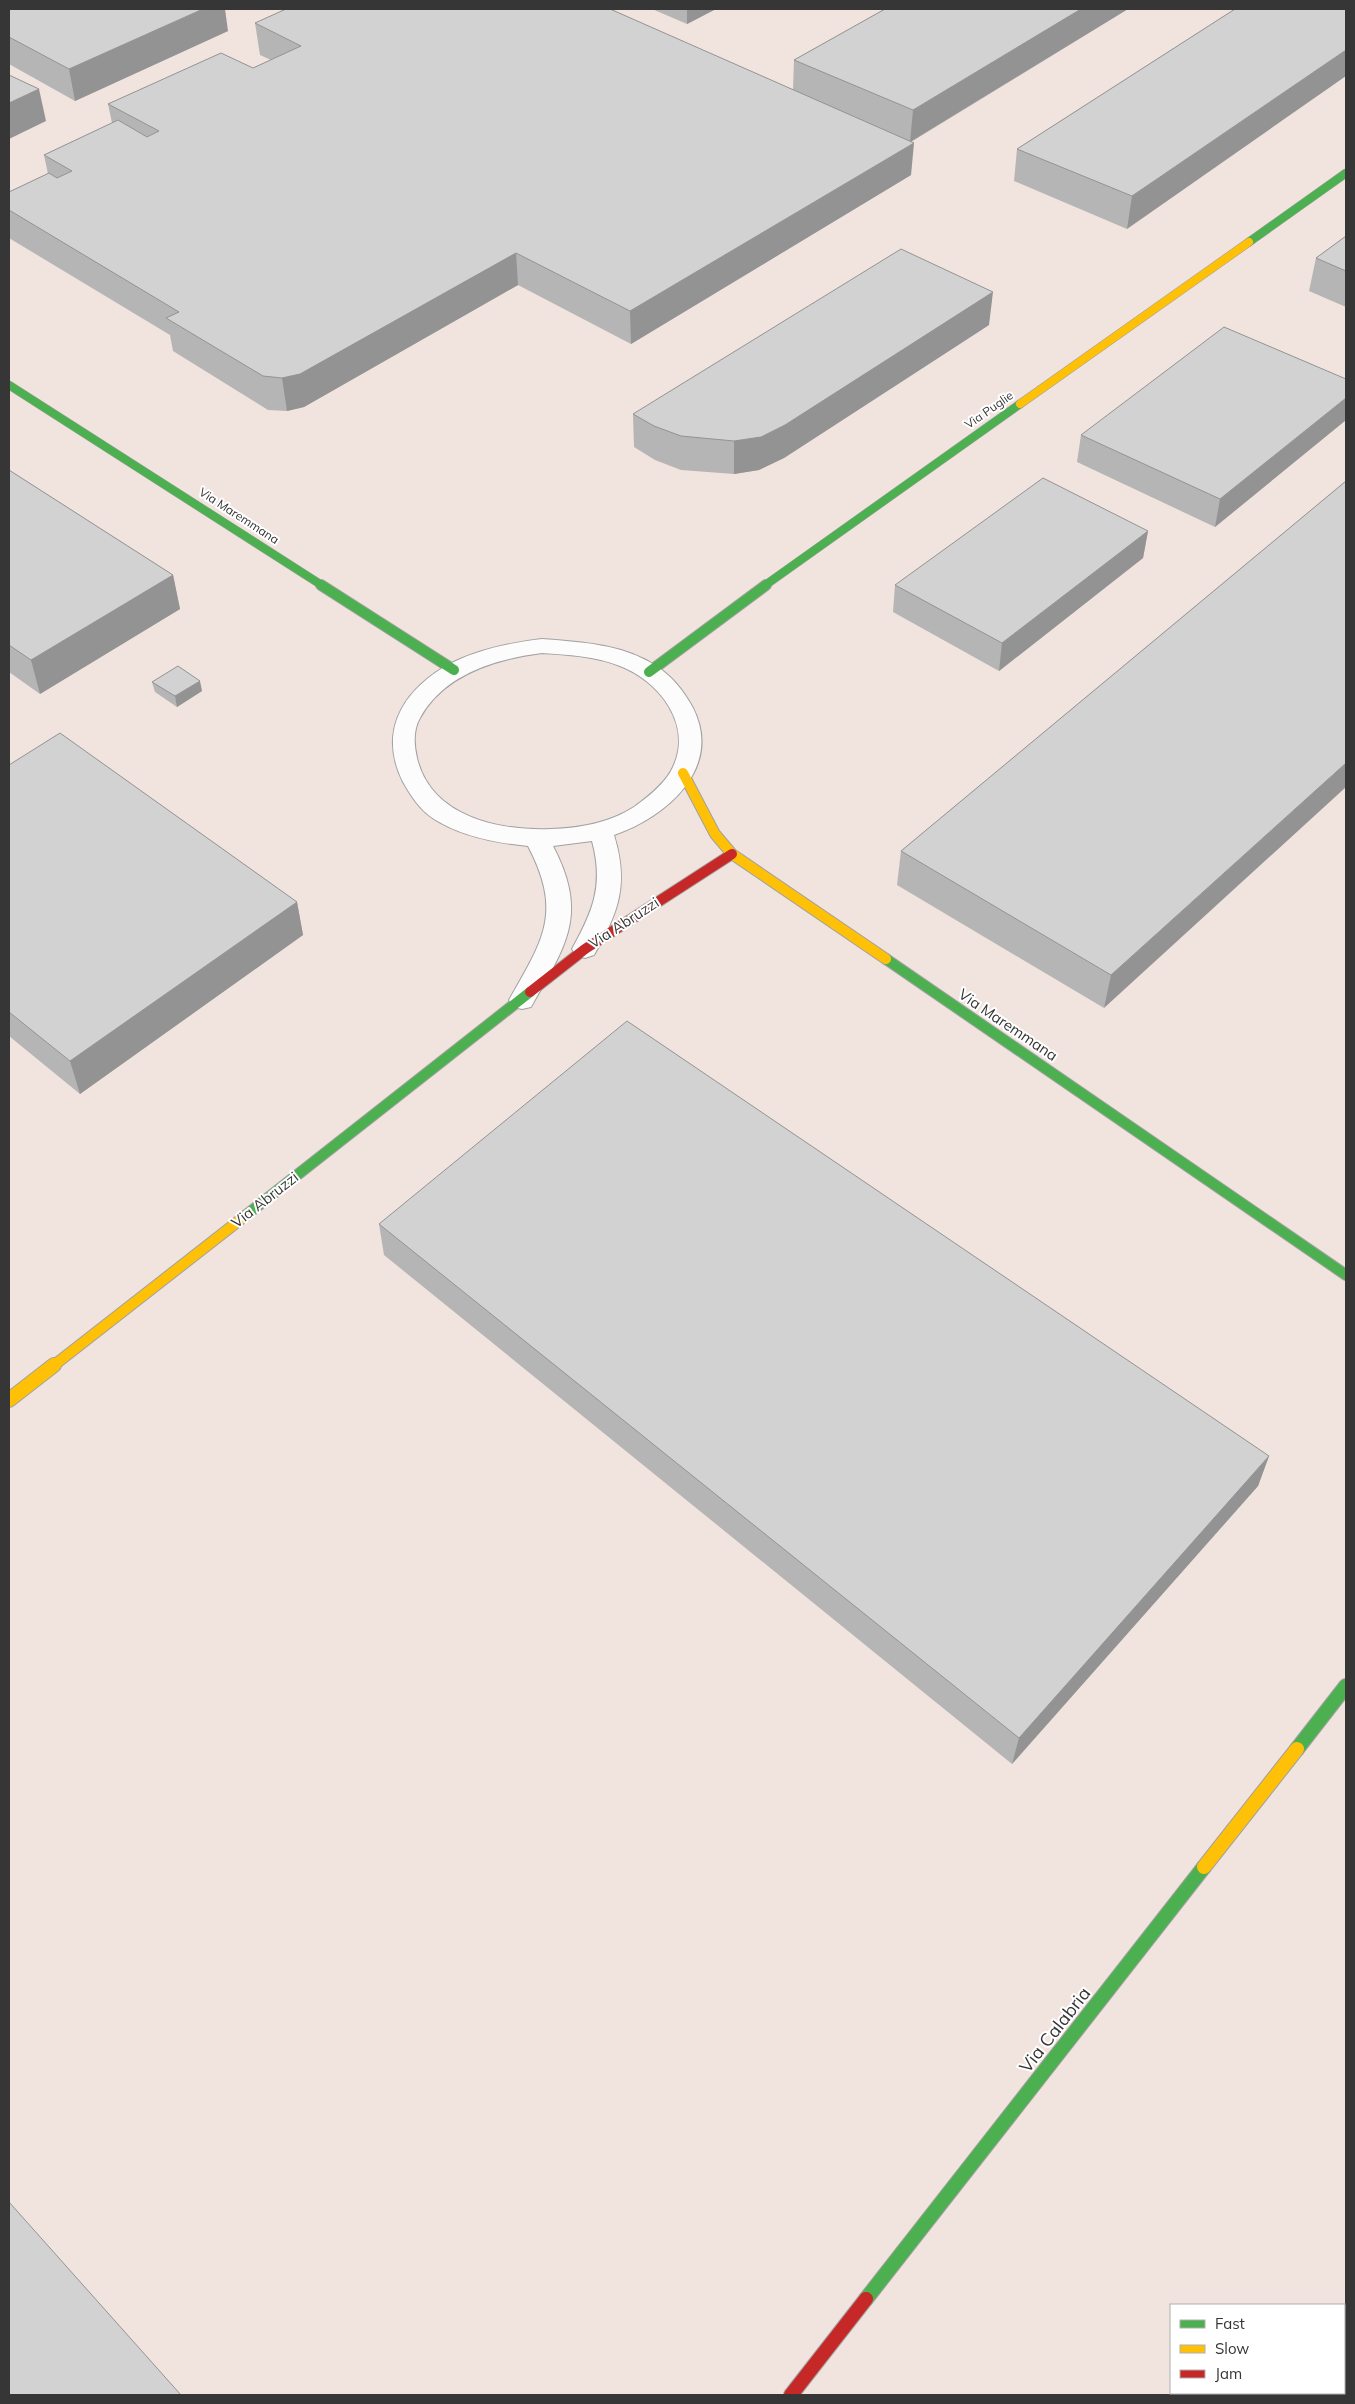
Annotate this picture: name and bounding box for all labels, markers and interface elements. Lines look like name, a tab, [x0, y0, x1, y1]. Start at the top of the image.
street label: Via Puglie	[962, 387, 1016, 432]
street label: Via Maremmana	[196, 484, 282, 547]
street label: Via Abruzzi	[585, 893, 663, 952]
street label: Via Maremmana	[955, 984, 1061, 1065]
street label: Via Abruzzi	[227, 1167, 302, 1232]
street label: Via Calabria	[1014, 1982, 1095, 2077]
legend	[1170, 2304, 1345, 2394]
text: Fast	[1215, 2314, 1245, 2333]
text: Slow	[1215, 2339, 1249, 2358]
text: Jam	[1215, 2364, 1242, 2383]

